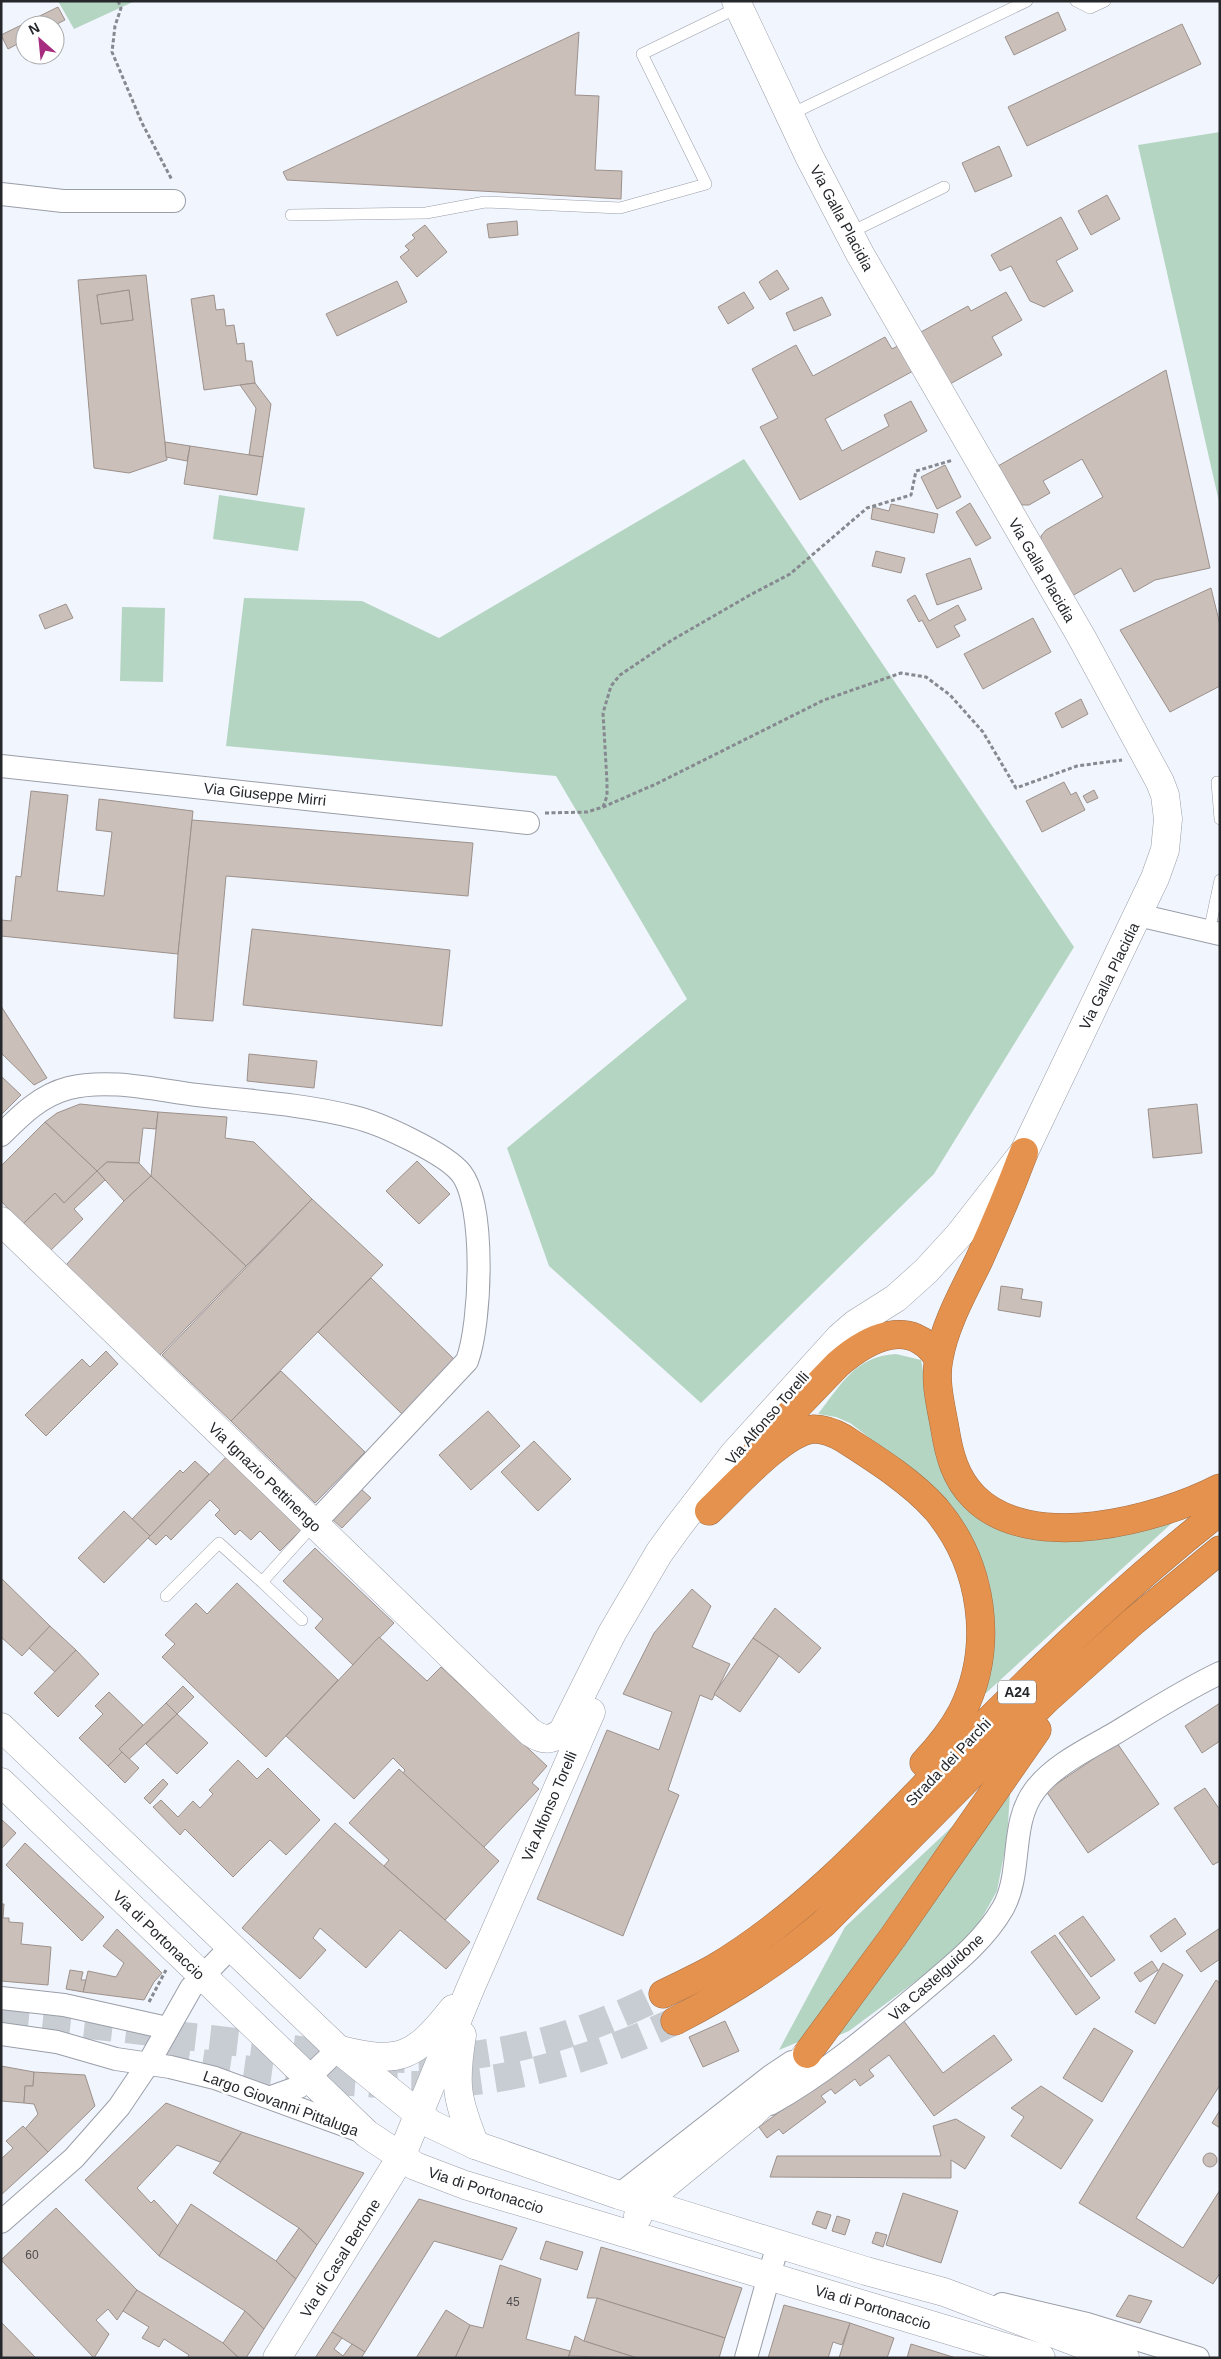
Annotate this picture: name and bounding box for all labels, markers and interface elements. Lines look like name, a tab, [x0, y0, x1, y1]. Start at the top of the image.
north arrow	[15, 15, 65, 65]
text: N	[26, 19, 42, 38]
street label: Via Galla Placidia	[807, 162, 877, 274]
street label: Via Galla Placidia	[1005, 515, 1079, 626]
street label: Via Giuseppe Mirri	[203, 779, 327, 809]
street label: Via Galla Placidia	[1076, 919, 1143, 1032]
street label: Via Alfonso Torelli	[722, 1368, 812, 1468]
street label: Via Ignazio Pettinengo	[205, 1419, 325, 1535]
road number: A24	[998, 1680, 1036, 1704]
street label: Strada dei Parchi	[902, 1715, 994, 1809]
street label: Via Alfonso Torelli	[518, 1748, 580, 1864]
street label: Via di Portonaccio	[110, 1887, 208, 1983]
street label: Via Castelguidone	[885, 1930, 987, 2024]
street label: Largo Giovanni Pittaluga	[201, 2067, 362, 2139]
street label: Via di Portonaccio	[426, 2163, 546, 2217]
street label: Via di Casal Bertone	[297, 2196, 383, 2320]
house number: 60	[25, 2248, 39, 2262]
street label: Via di Portonaccio	[813, 2281, 933, 2333]
house number: 45	[506, 2295, 520, 2309]

